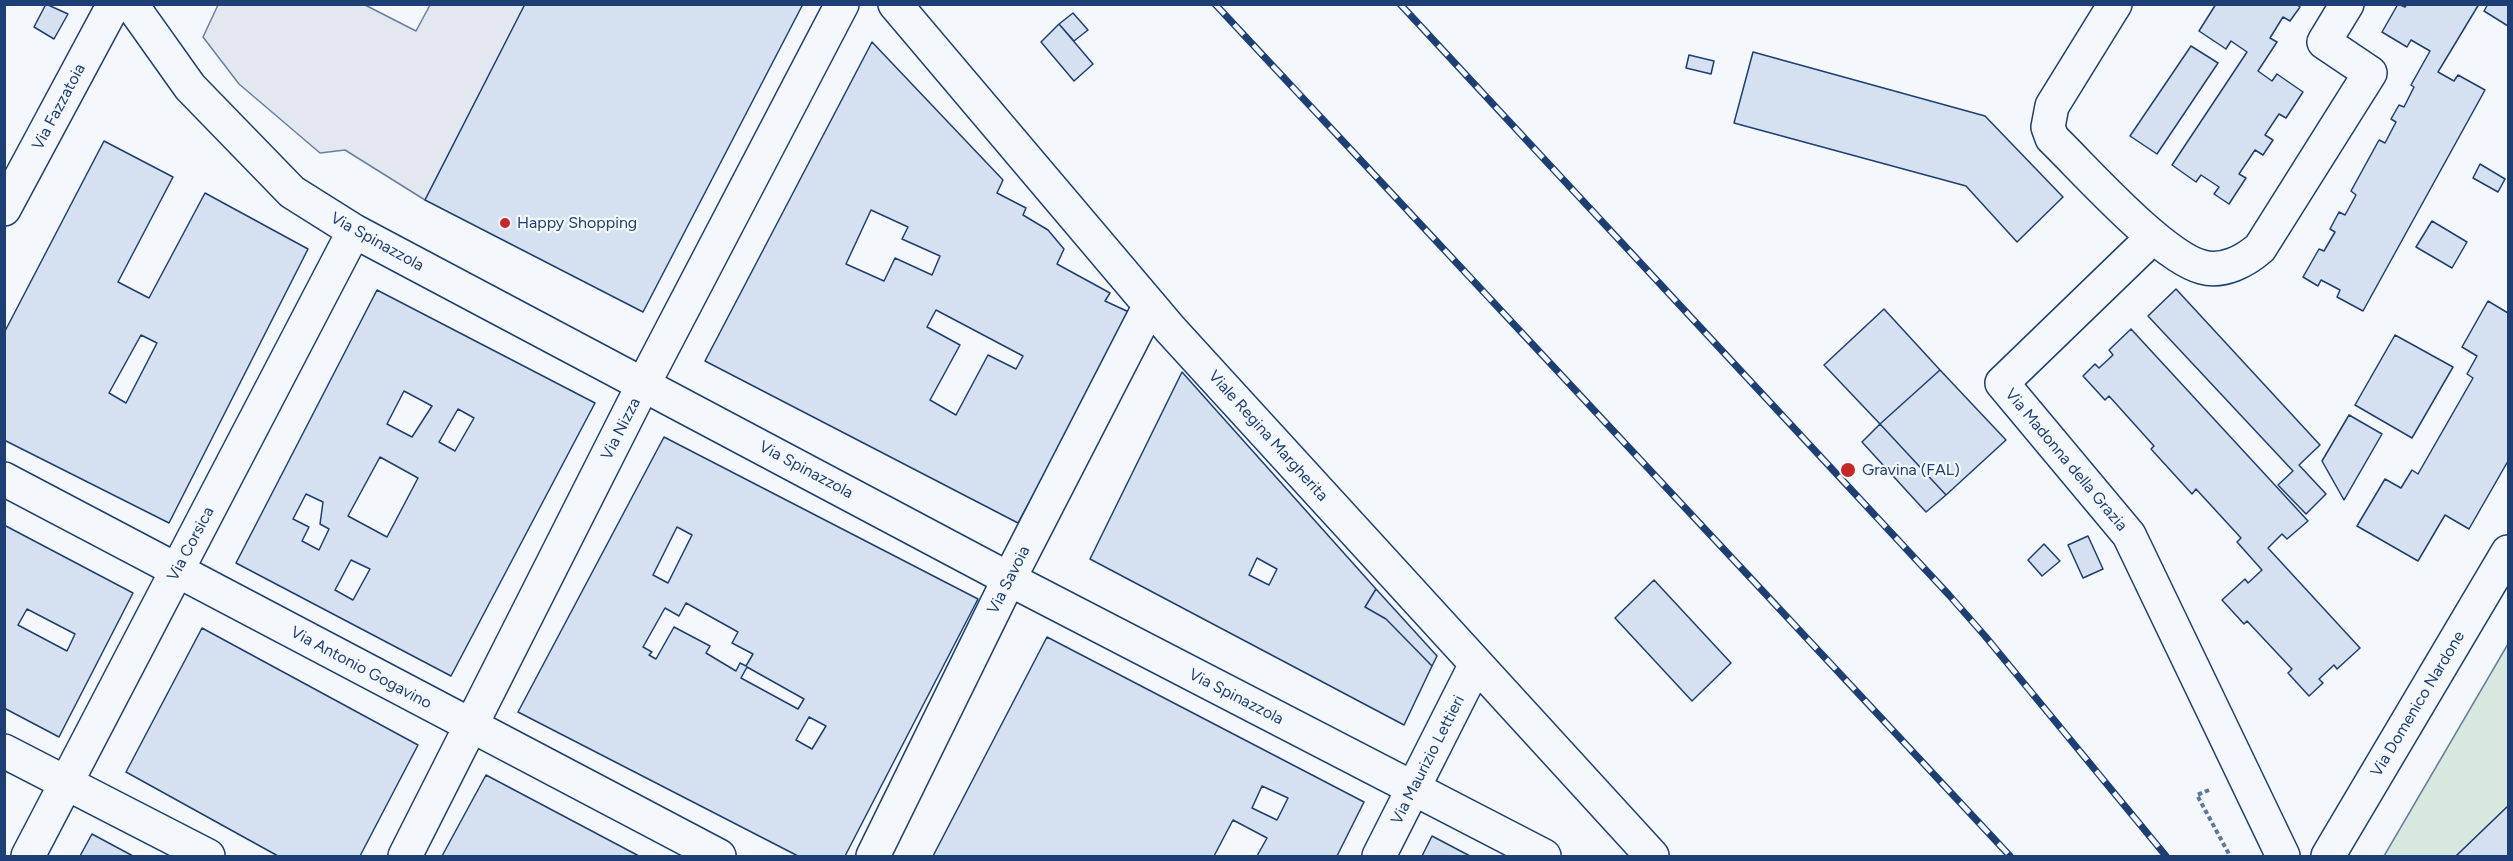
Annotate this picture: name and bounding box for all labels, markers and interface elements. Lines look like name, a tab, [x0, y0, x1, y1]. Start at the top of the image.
street label: Via Fazzatoia	[28, 61, 90, 153]
street label: Via Spinazzola	[327, 208, 427, 276]
place label: Happy Shopping	[517, 213, 637, 233]
marker: Happy Shopping	[498, 216, 512, 230]
street label: Viale Regina Margherita	[1204, 367, 1332, 505]
street label: Via Madonna della Grazia	[2001, 385, 2131, 535]
street label: Via Nizza	[597, 395, 645, 463]
street label: Via Spinazzola	[756, 437, 856, 503]
place label: Gravina (FAL)	[1862, 460, 1960, 480]
marker: Gravina (FAL)	[1839, 461, 1857, 479]
street label: Via Corsica	[163, 504, 219, 584]
street label: Via Savoia	[984, 543, 1034, 617]
street label: Via Antonio Gogavino	[287, 623, 435, 713]
street label: Via Domenico Nardone	[2367, 628, 2469, 780]
street label: Via Spinazzola	[1185, 665, 1287, 729]
street label: Via Maurizio Lettieri	[1387, 692, 1469, 828]

